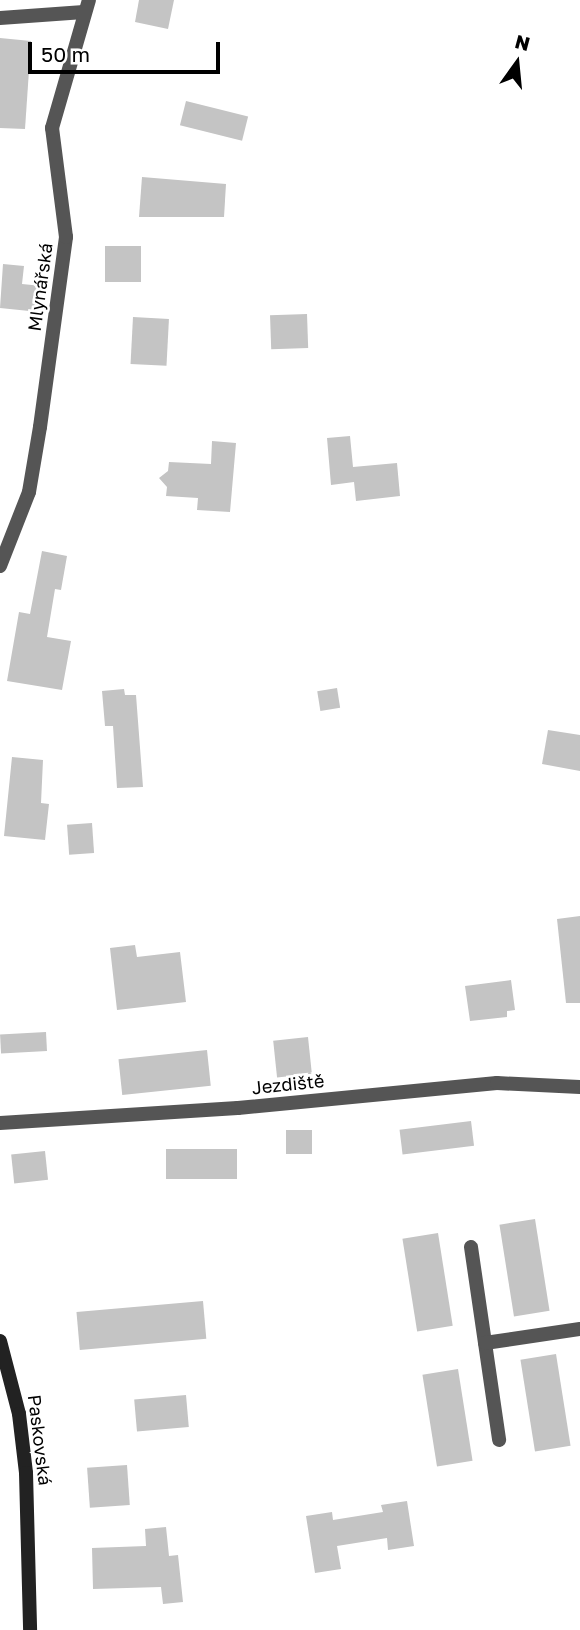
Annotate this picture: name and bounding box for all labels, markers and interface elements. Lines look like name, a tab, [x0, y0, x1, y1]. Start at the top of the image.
scale bar	[32, 28, 224, 72]
north arrow	[482, 28, 552, 98]
text: N	[513, 29, 533, 55]
text: 50 m	[41, 41, 90, 67]
street label: Mlynářská	[23, 241, 57, 333]
street label: Jezdiště	[251, 1069, 325, 1099]
street label: Paskovská	[24, 1393, 56, 1487]

